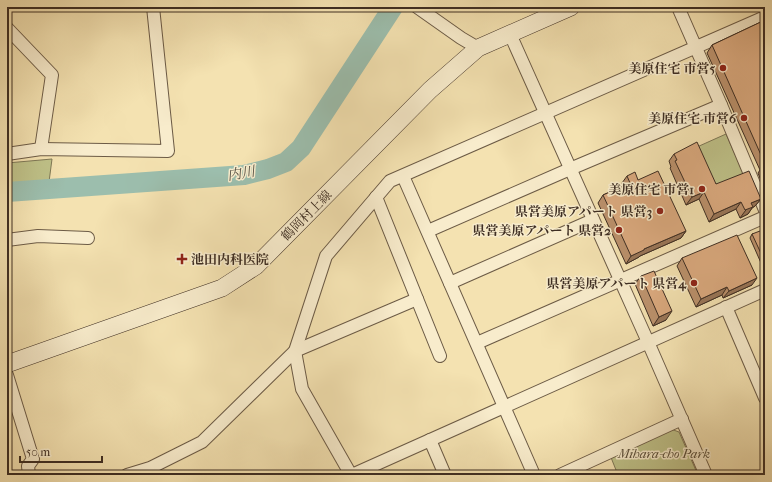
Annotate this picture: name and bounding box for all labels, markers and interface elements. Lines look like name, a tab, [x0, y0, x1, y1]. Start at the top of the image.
place label: 美原住宅 市営5	[629, 61, 715, 76]
marker: 美原住宅 市営5	[718, 63, 728, 73]
place label: 美原住宅 市営6	[648, 111, 737, 126]
marker: 美原住宅 市営6	[739, 113, 749, 123]
water label: 内川	[226, 162, 258, 184]
place label: 美原住宅 市営1	[609, 182, 694, 197]
marker: 美原住宅 市営1	[697, 184, 707, 194]
street label: 鶴岡村上線	[278, 187, 335, 244]
place label: 県営美原アパート 県営3	[515, 204, 652, 220]
marker: 県営美原アパート 県営3	[655, 206, 665, 216]
place label: 県営美原アパート 県営2	[473, 223, 611, 238]
marker: 県営美原アパート 県営2	[614, 225, 624, 235]
place label: 池田内科医院	[191, 252, 269, 267]
marker: 池田内科医院	[176, 253, 188, 265]
place label: 県営美原アパート 県営4	[547, 276, 687, 292]
marker: 県営美原アパート 県営4	[689, 278, 699, 288]
scale bar	[20, 438, 102, 464]
text: 50 m	[26, 445, 50, 459]
park label: Mihara-cho Park	[617, 446, 710, 461]

